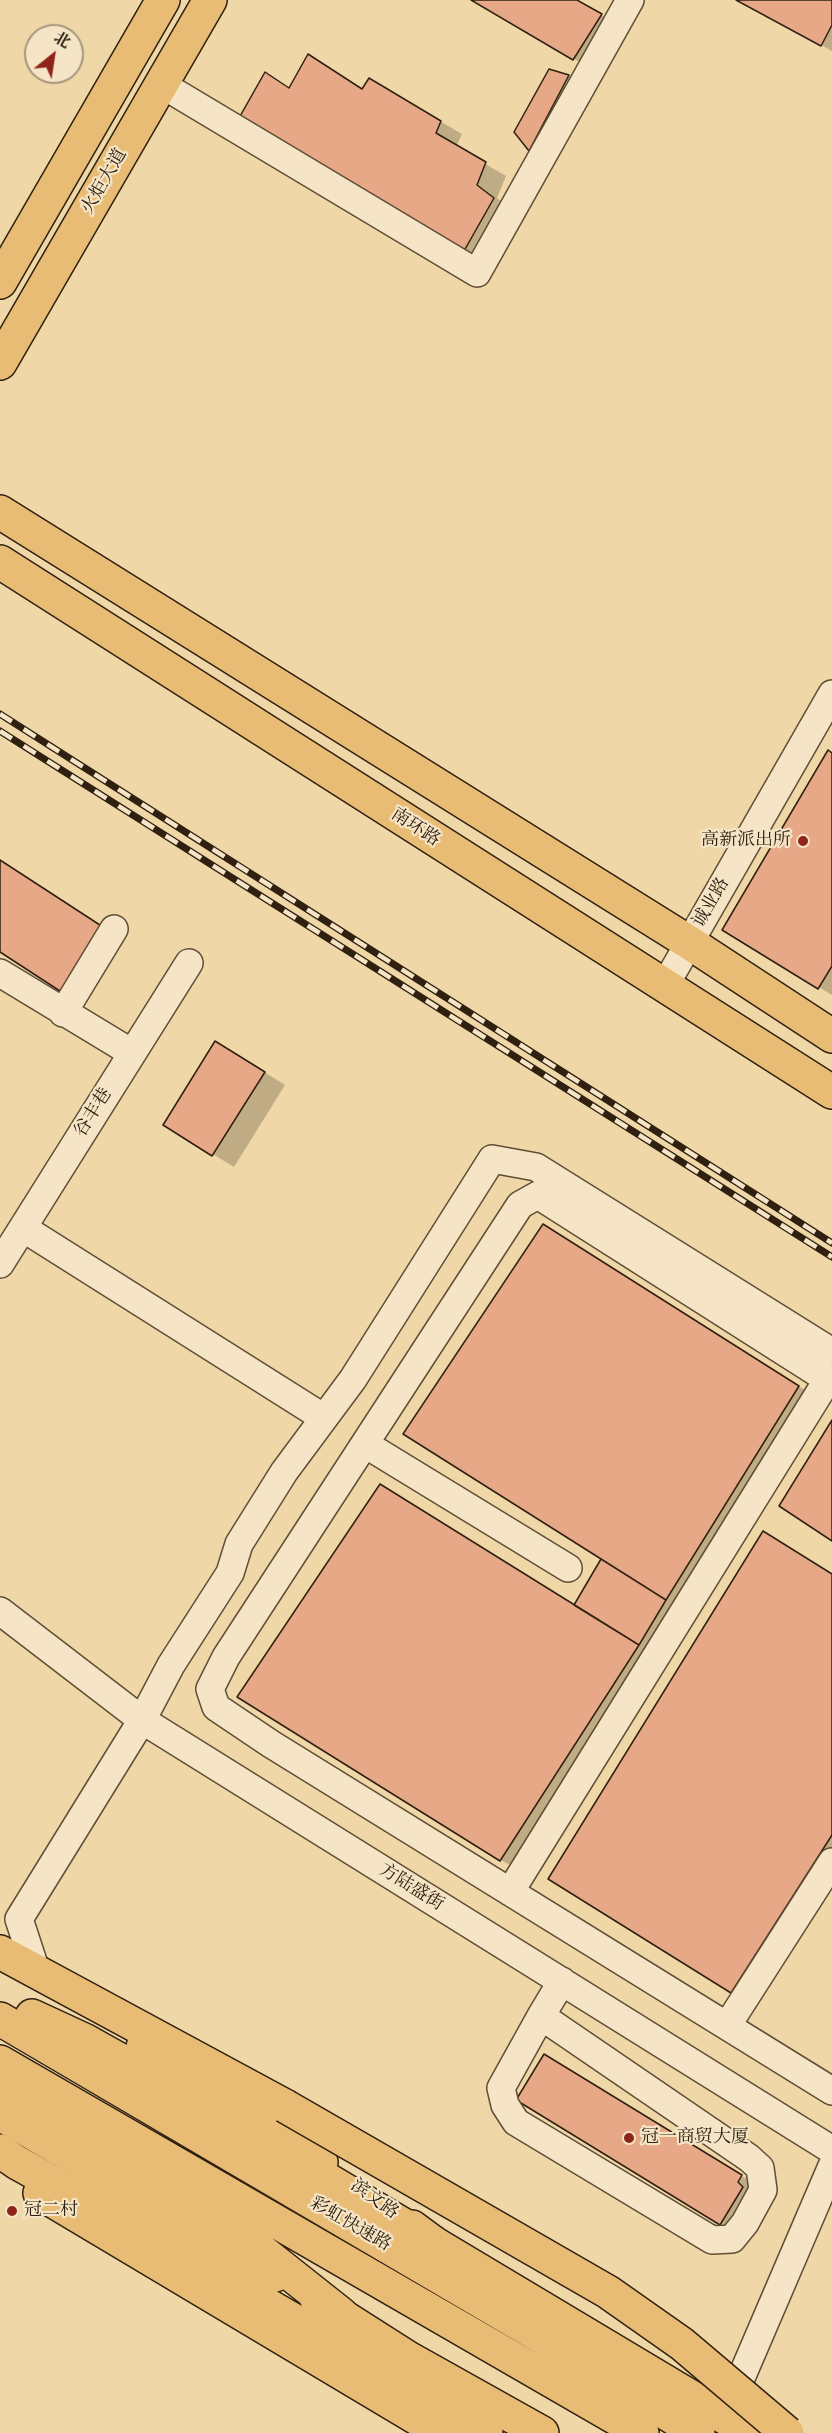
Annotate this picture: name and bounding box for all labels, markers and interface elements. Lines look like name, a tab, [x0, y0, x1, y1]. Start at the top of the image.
north arrow	[24, 24, 84, 84]
text: 北	[50, 27, 74, 53]
street label: 火炬大道	[78, 145, 132, 219]
street label: 南环路	[386, 804, 444, 852]
place label: 高新派出所	[701, 830, 791, 852]
marker: 高新派出所	[796, 834, 810, 848]
street label: 诚业路	[689, 874, 735, 932]
street label: 谷丰巷	[71, 1084, 117, 1142]
street label: 方陆盛街	[375, 1860, 447, 1916]
place label: 冠一商贸大厦	[641, 2127, 749, 2149]
marker: 冠一商贸大厦	[622, 2131, 636, 2145]
street label: 滨文路	[346, 2175, 402, 2225]
street label: 彩虹快速路	[306, 2193, 394, 2257]
place label: 冠二村	[24, 2200, 78, 2222]
marker: 冠二村	[5, 2204, 19, 2218]

